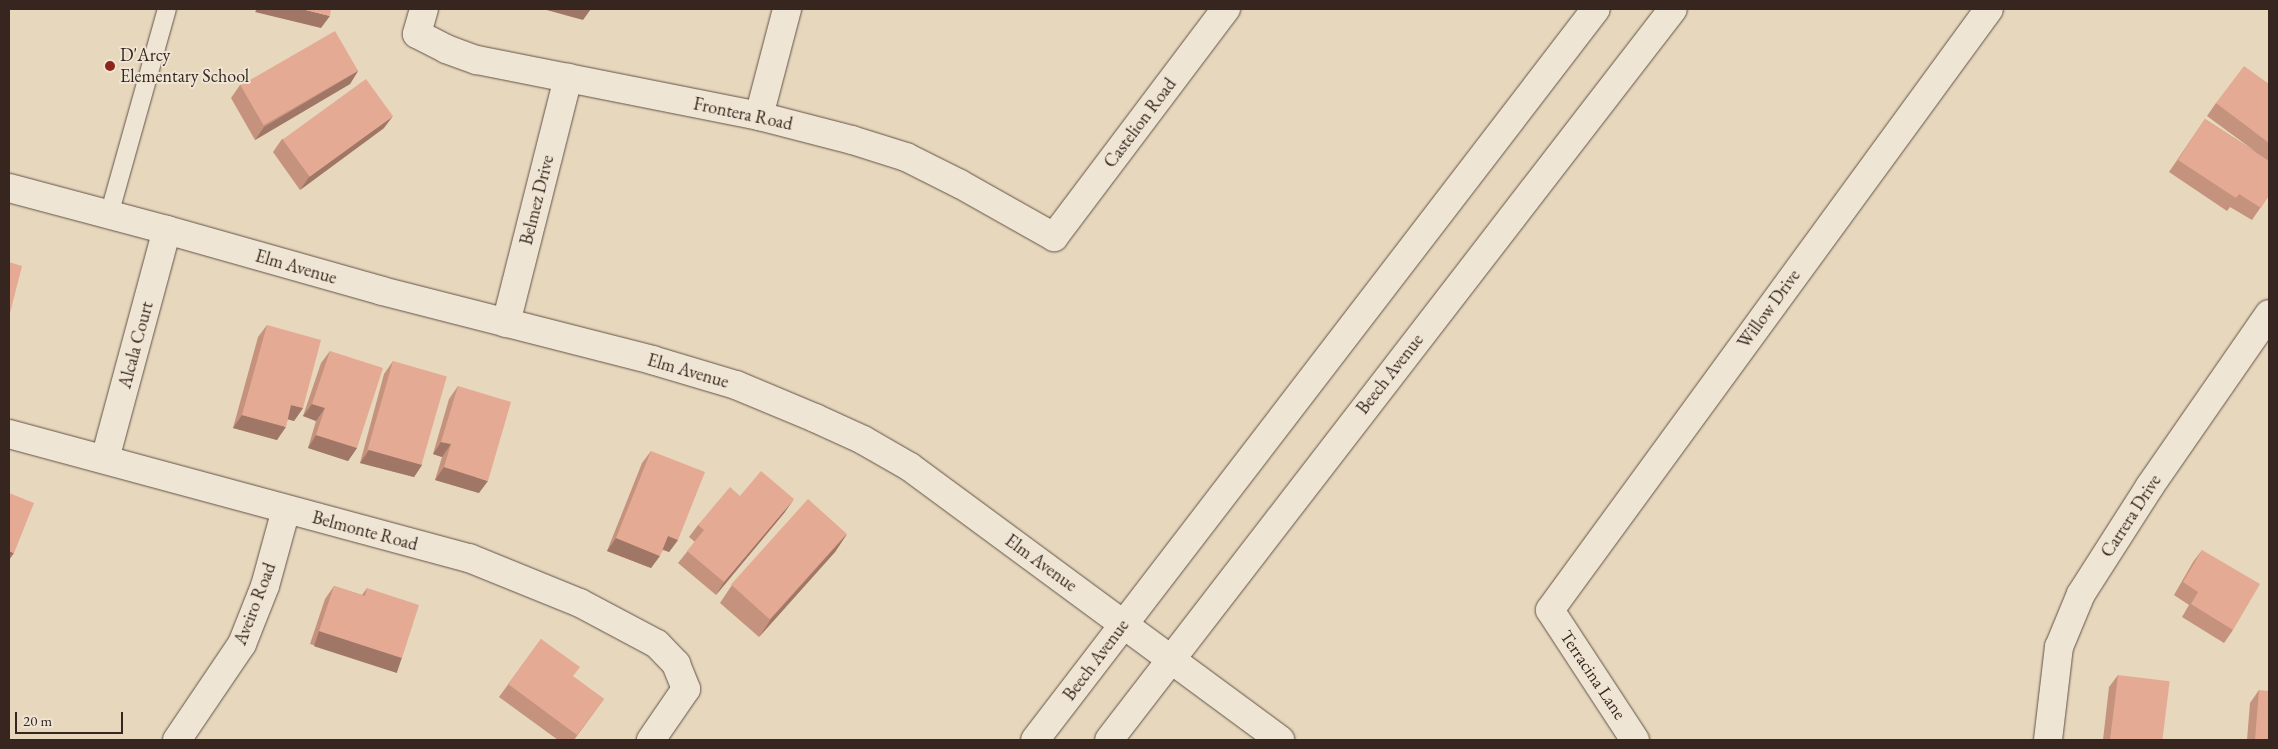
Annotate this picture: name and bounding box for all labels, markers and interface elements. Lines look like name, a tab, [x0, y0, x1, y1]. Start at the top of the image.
place label: D'Arcy Elementary School	[120, 45, 249, 88]
marker: D'Arcy Elementary School	[104, 60, 116, 72]
street label: Castelion Road	[1099, 74, 1181, 172]
street label: Frontera Road	[691, 93, 795, 135]
street label: Belmez Drive	[515, 153, 559, 247]
street label: Elm Avenue	[253, 245, 339, 289]
street label: Willow Drive	[1733, 265, 1805, 353]
street label: Alcala Court	[114, 299, 158, 391]
street label: Beech Avenue	[1352, 329, 1428, 419]
street label: Elm Avenue	[645, 349, 731, 393]
street label: Carrera Drive	[2096, 471, 2166, 561]
street label: Belmonte Road	[310, 507, 420, 555]
street label: Elm Avenue	[1001, 530, 1081, 596]
street label: Aveiro Road	[229, 560, 281, 648]
street label: Beech Avenue	[1058, 615, 1134, 705]
street label: Terracina Lane	[1555, 626, 1631, 724]
scale bar	[18, 702, 125, 734]
text: 20 m	[23, 711, 52, 730]

